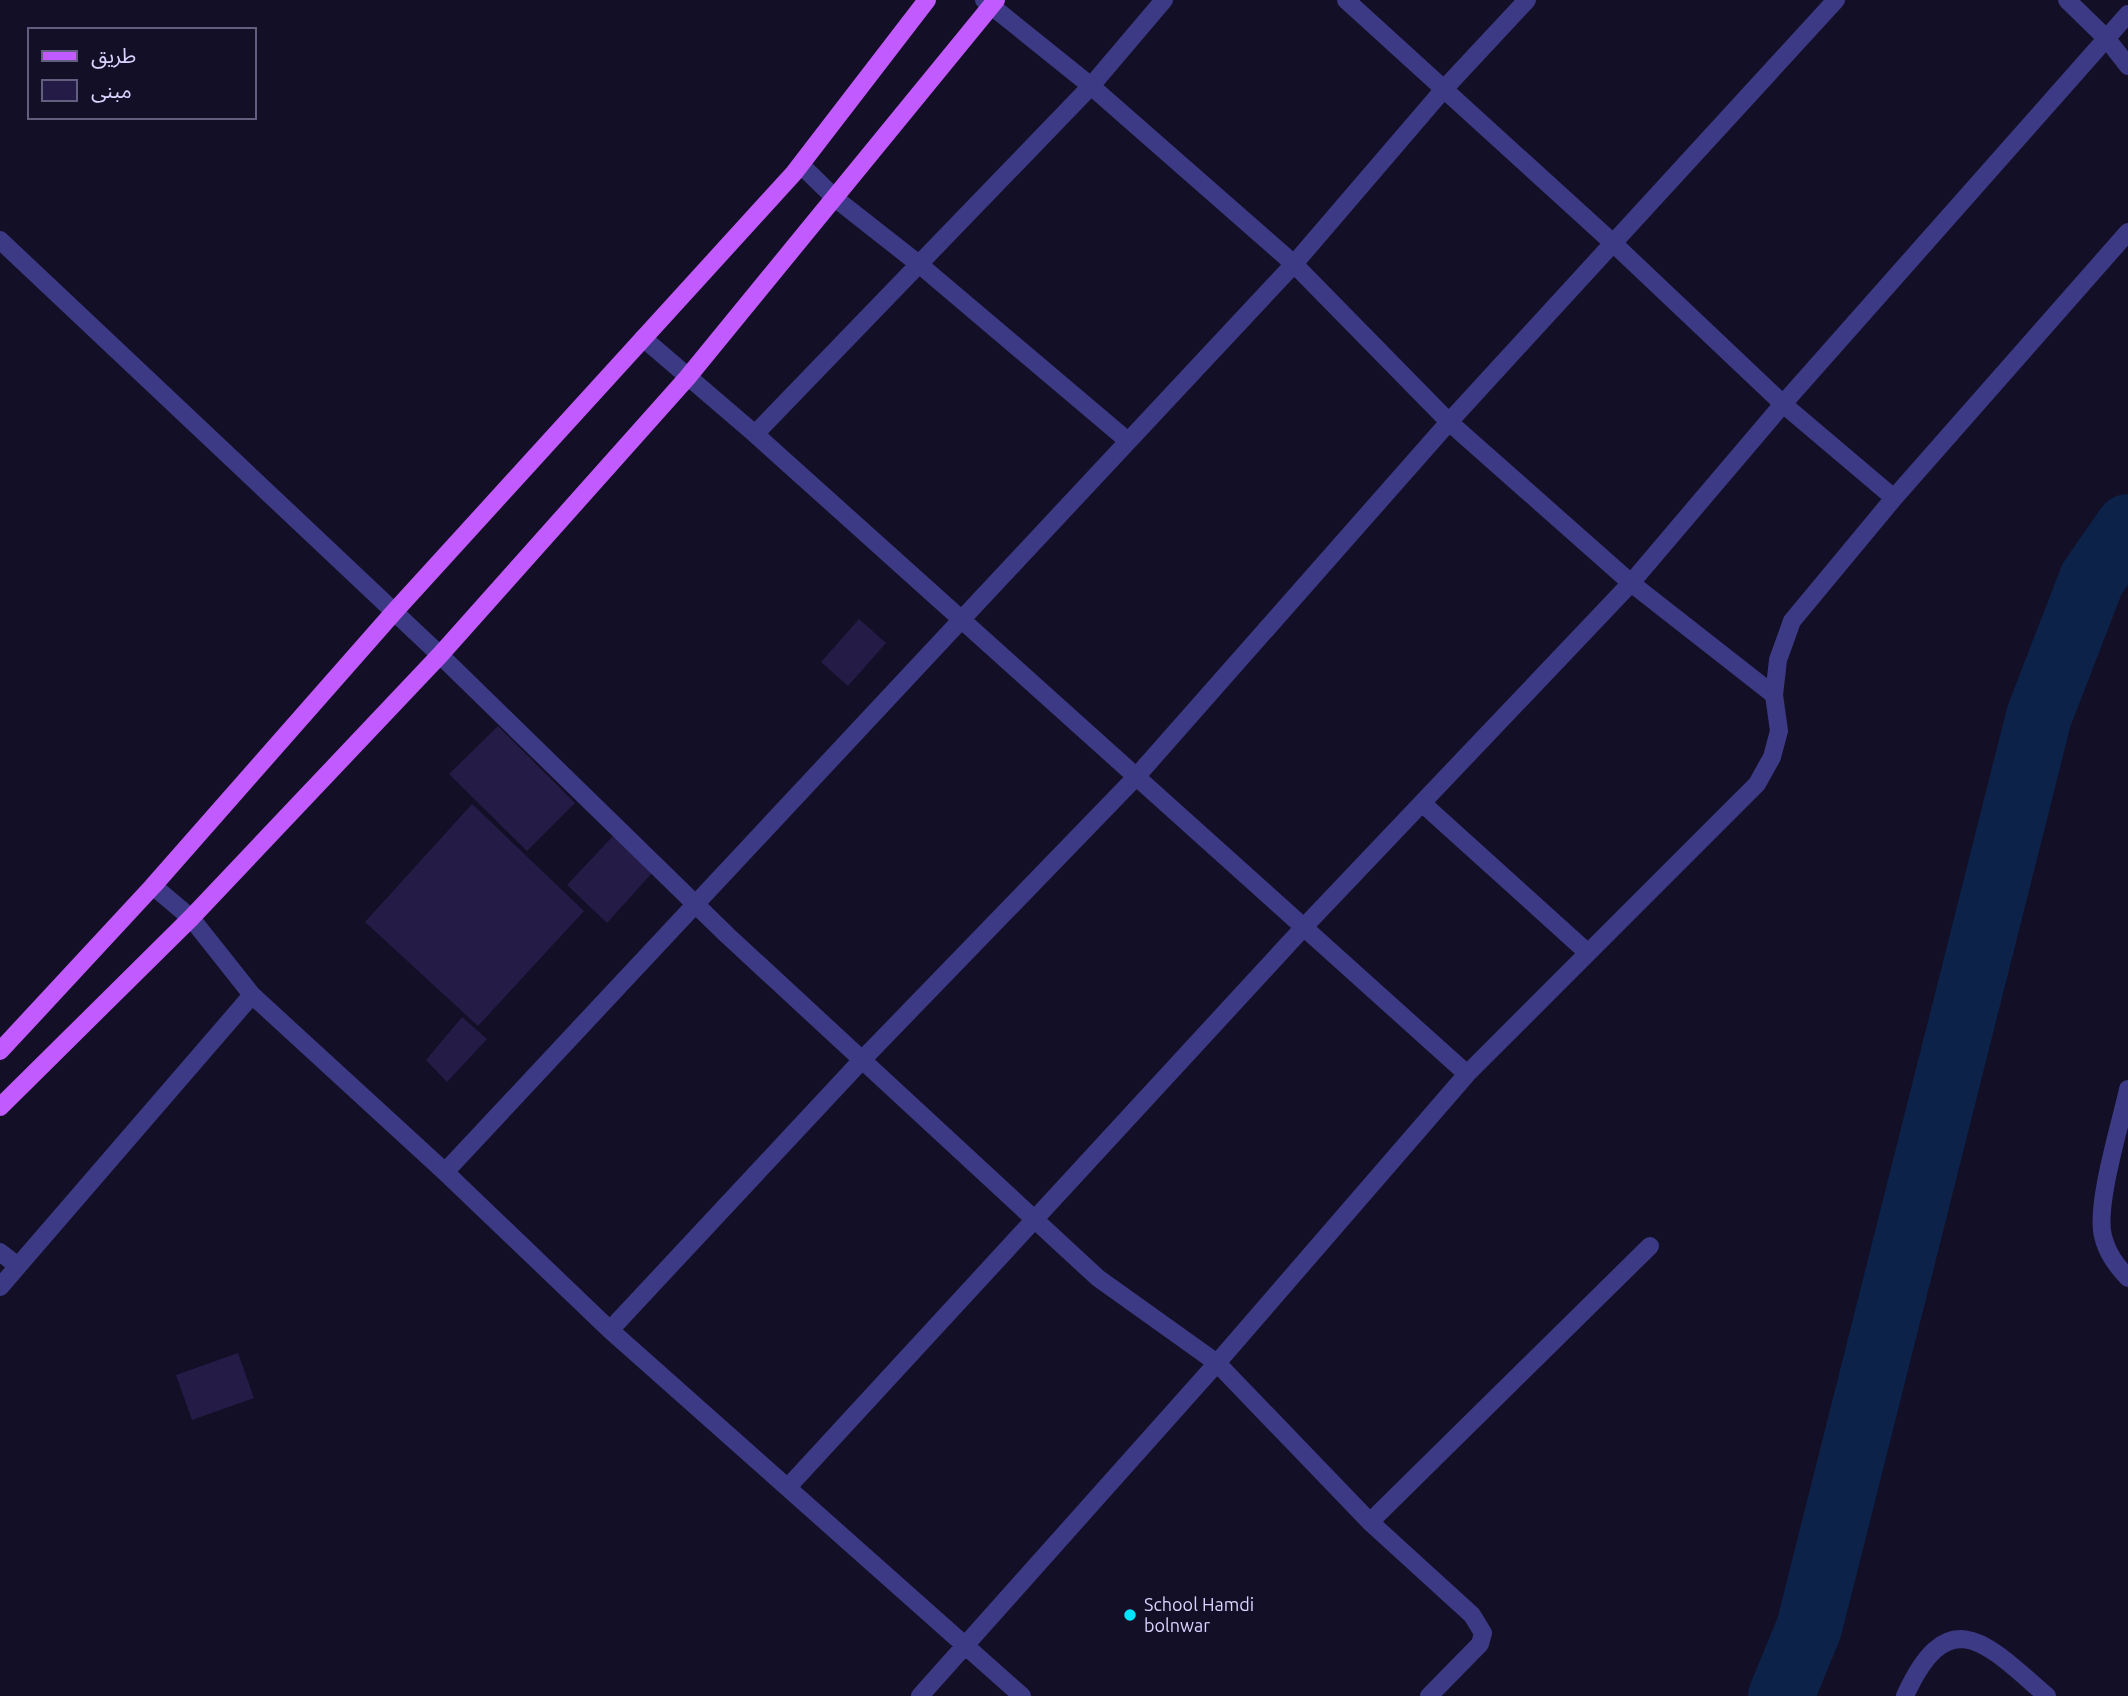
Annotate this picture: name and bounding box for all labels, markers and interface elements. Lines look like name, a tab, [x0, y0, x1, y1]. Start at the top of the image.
legend	[28, 28, 256, 119]
text: طريق	[91, 43, 136, 69]
text: مبنى	[91, 78, 132, 103]
place label: School Hamdi bolnwar	[1144, 1594, 1254, 1635]
marker: School Hamdi bolnwar	[1122, 1607, 1138, 1623]

